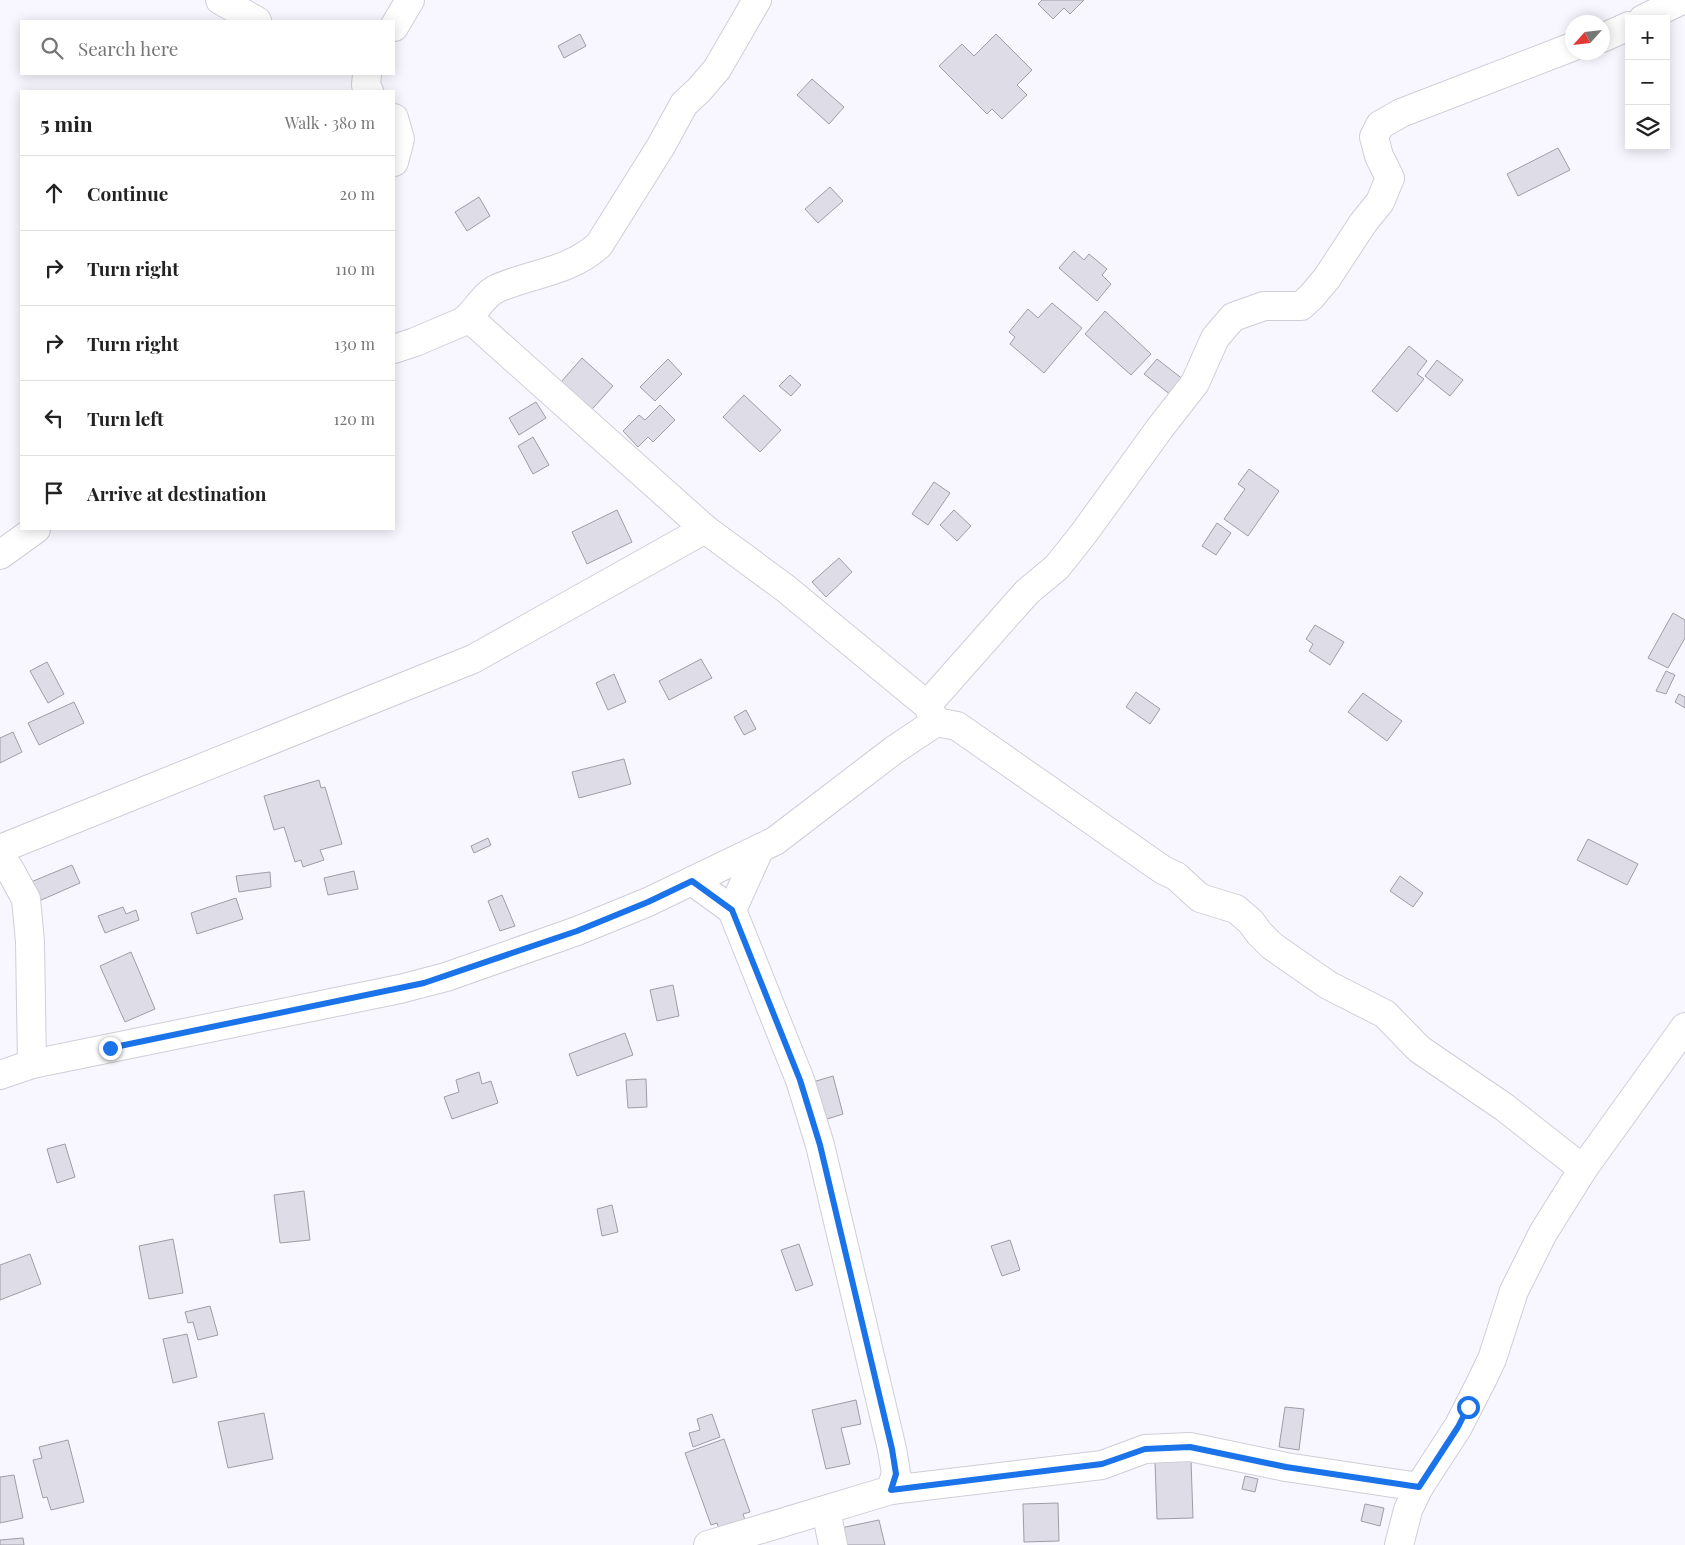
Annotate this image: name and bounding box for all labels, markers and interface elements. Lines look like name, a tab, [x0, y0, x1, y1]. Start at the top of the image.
north arrow	[1565, 15, 1610, 60]
map controls	[1625, 15, 1670, 150]
button: +	[1625, 15, 1670, 60]
search box	[20, 20, 395, 75]
icon: search	[38, 34, 66, 62]
text: Search here	[78, 35, 178, 61]
button: −	[1625, 60, 1670, 105]
button: layers	[1625, 105, 1670, 150]
text: 5 min	[40, 109, 93, 137]
text: Walk · 380 m	[285, 112, 375, 133]
icon: ahead	[40, 179, 68, 207]
text: Continue	[87, 180, 168, 206]
text: 20 m	[340, 183, 375, 204]
icon: right	[40, 254, 68, 282]
text: Turn right	[87, 255, 179, 281]
text: 110 m	[335, 258, 375, 279]
icon: right	[40, 329, 68, 357]
text: Turn right	[87, 330, 179, 356]
text: 130 m	[334, 333, 375, 354]
icon: left	[40, 404, 68, 432]
text: Turn left	[87, 405, 164, 431]
text: 120 m	[334, 408, 375, 429]
icon: arrive	[40, 479, 68, 507]
text: Arrive at destination	[87, 480, 267, 506]
route end	[99, 1037, 122, 1060]
route start	[1457, 1396, 1480, 1419]

